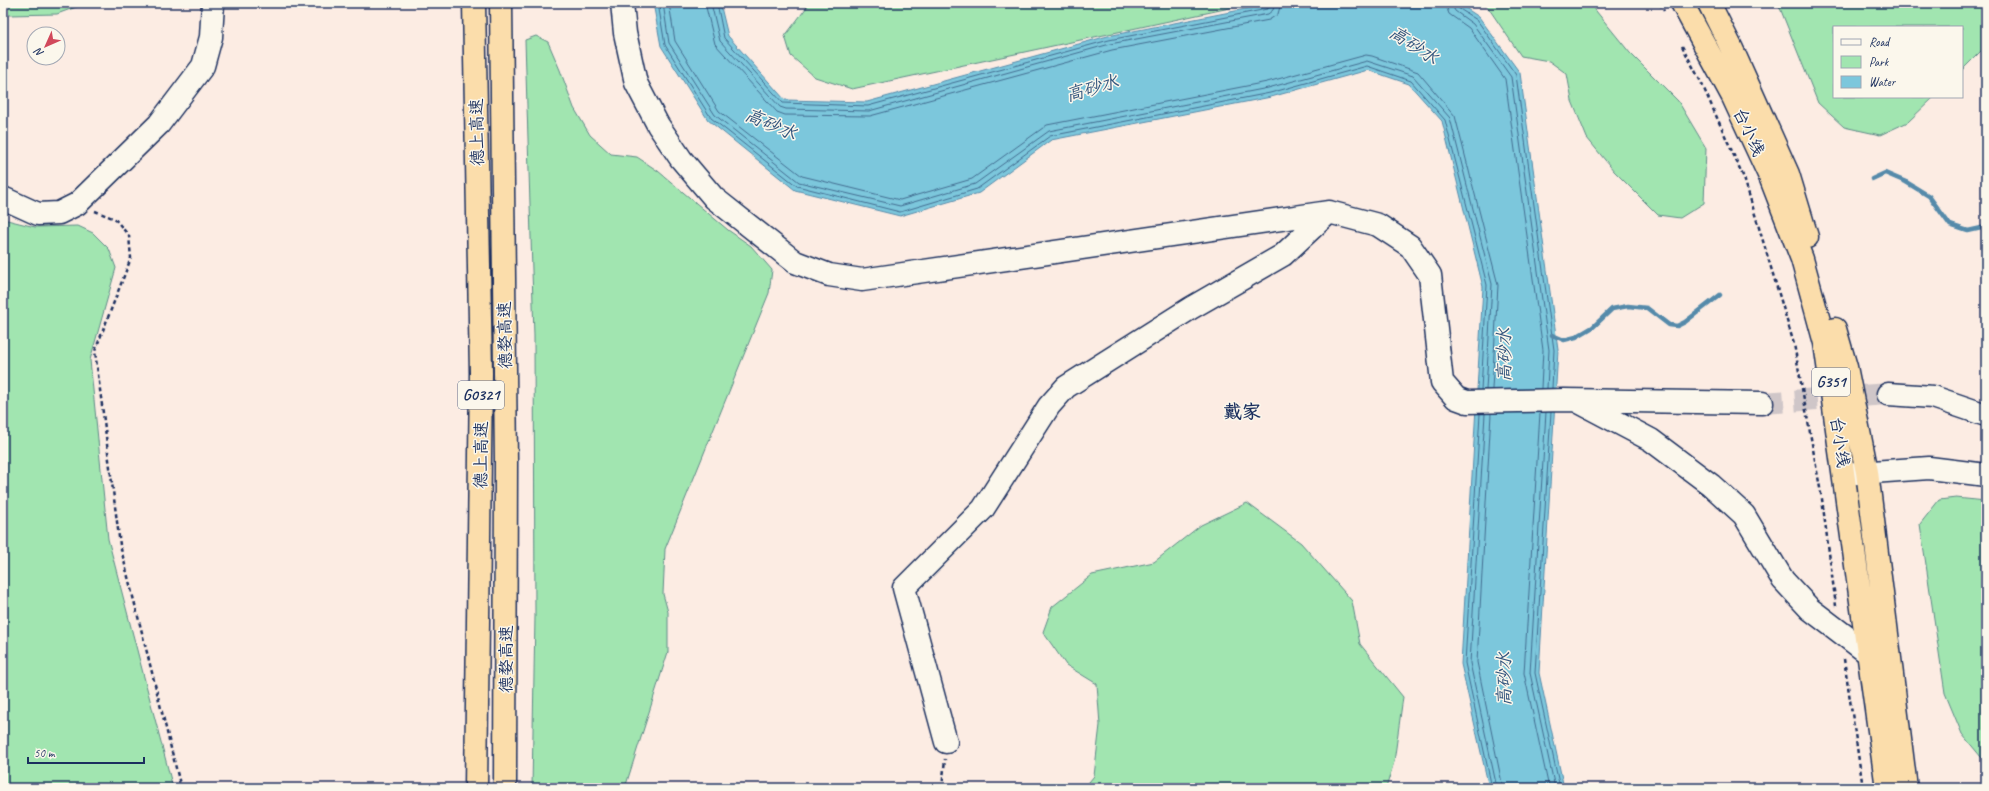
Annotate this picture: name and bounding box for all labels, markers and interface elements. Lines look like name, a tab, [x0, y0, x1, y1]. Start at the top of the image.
water label: 高砂水	[1385, 21, 1443, 69]
north arrow	[26, 26, 66, 66]
legend	[1833, 26, 1963, 98]
text: Road	[1869, 34, 1891, 50]
text: N	[30, 44, 46, 60]
text: Park	[1869, 54, 1890, 70]
water label: 高砂水	[1063, 70, 1122, 106]
text: Water	[1869, 74, 1897, 90]
street label: 德上高速	[466, 98, 488, 166]
water label: 高砂水	[742, 103, 801, 145]
street label: 台小线	[1729, 104, 1769, 160]
street label: 德婺高速	[494, 301, 516, 369]
water label: 高砂水	[1493, 327, 1515, 382]
road number: G351	[1812, 368, 1850, 396]
road number: G0321	[458, 381, 504, 409]
district label: 戴家	[1223, 400, 1261, 424]
street label: 台小线	[1826, 415, 1854, 469]
street label: 德上高速	[470, 421, 492, 489]
street label: 德婺高速	[496, 625, 517, 693]
water label: 高砂水	[1493, 651, 1515, 706]
scale bar	[28, 739, 144, 765]
text: 50 m	[34, 745, 56, 761]

